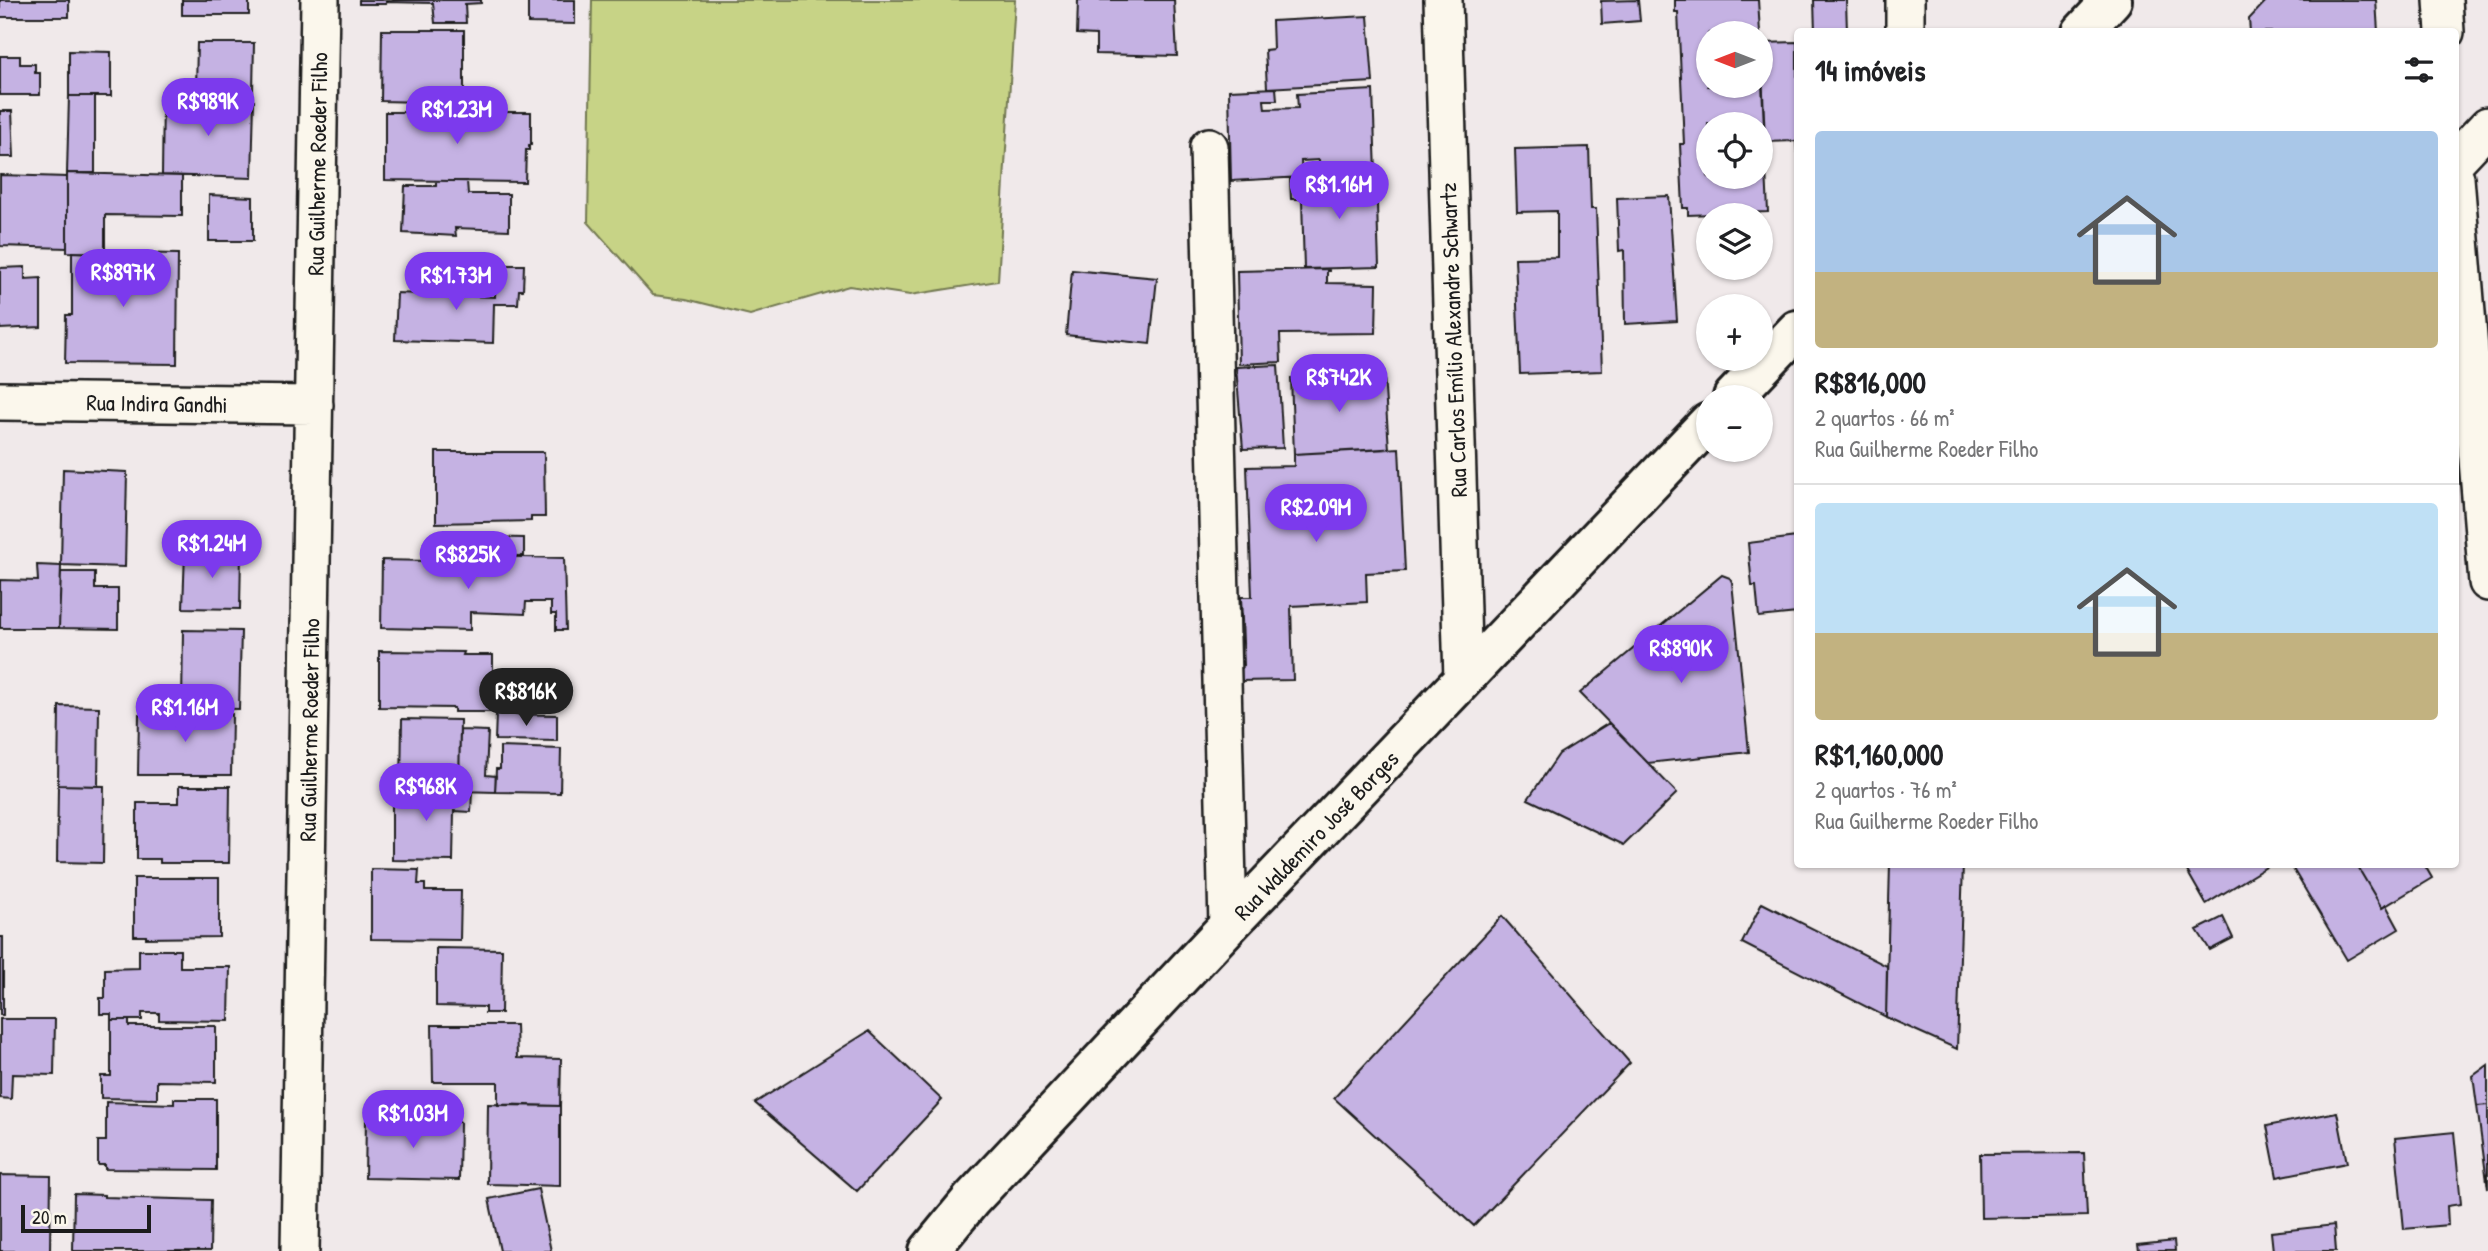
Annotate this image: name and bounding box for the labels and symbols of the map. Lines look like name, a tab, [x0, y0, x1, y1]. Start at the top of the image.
north arrow	[1696, 21, 1773, 98]
street label: Rua Guilherme Roeder Filho	[300, 52, 334, 276]
pin: R$989K	[151, 78, 265, 138]
pin: R$1.23M	[392, 86, 522, 146]
pin: R$1.16M	[1274, 162, 1404, 221]
street label: Rua Carlos Emílio Alexandre Schwartz	[1432, 182, 1474, 498]
pin: R$897K	[66, 250, 180, 309]
pin: R$1.73M	[391, 252, 521, 312]
pin: R$742K	[1282, 354, 1396, 414]
street label: Rua Indira Gandhi	[86, 386, 228, 420]
pin: R$2.09M	[1251, 484, 1381, 544]
pin: R$1.24M	[147, 520, 277, 580]
pin: R$825K	[411, 532, 525, 591]
street label: Rua Guilherme Roeder Filho	[292, 618, 326, 842]
pin: R$890K	[1624, 626, 1738, 685]
pin: R$816K	[469, 668, 583, 728]
pin: R$1.16M	[120, 684, 250, 744]
street label: Rua Waldemiro José Borges	[1227, 743, 1405, 927]
pin: R$968K	[369, 764, 483, 823]
pin: R$1.03M	[348, 1090, 478, 1150]
scale bar	[21, 1202, 150, 1234]

